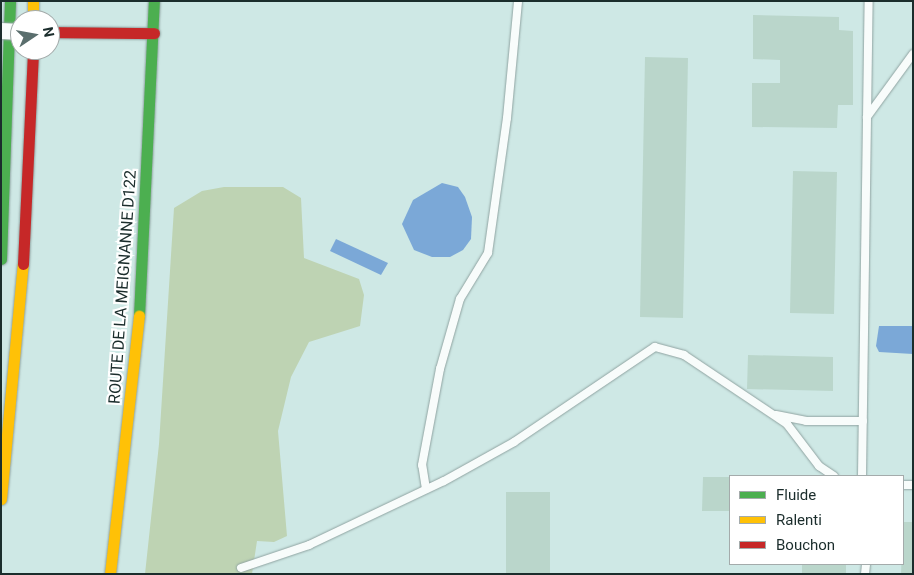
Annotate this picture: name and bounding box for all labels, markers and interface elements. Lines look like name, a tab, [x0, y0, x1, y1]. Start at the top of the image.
north arrow	[10, 10, 60, 60]
text: N	[40, 26, 58, 39]
street label: ROUTE DE LA MEIGNANNE D122	[105, 169, 141, 405]
legend	[729, 475, 904, 565]
text: Fluide	[776, 486, 816, 504]
text: Ralenti	[776, 511, 822, 529]
text: Bouchon	[776, 536, 835, 554]

